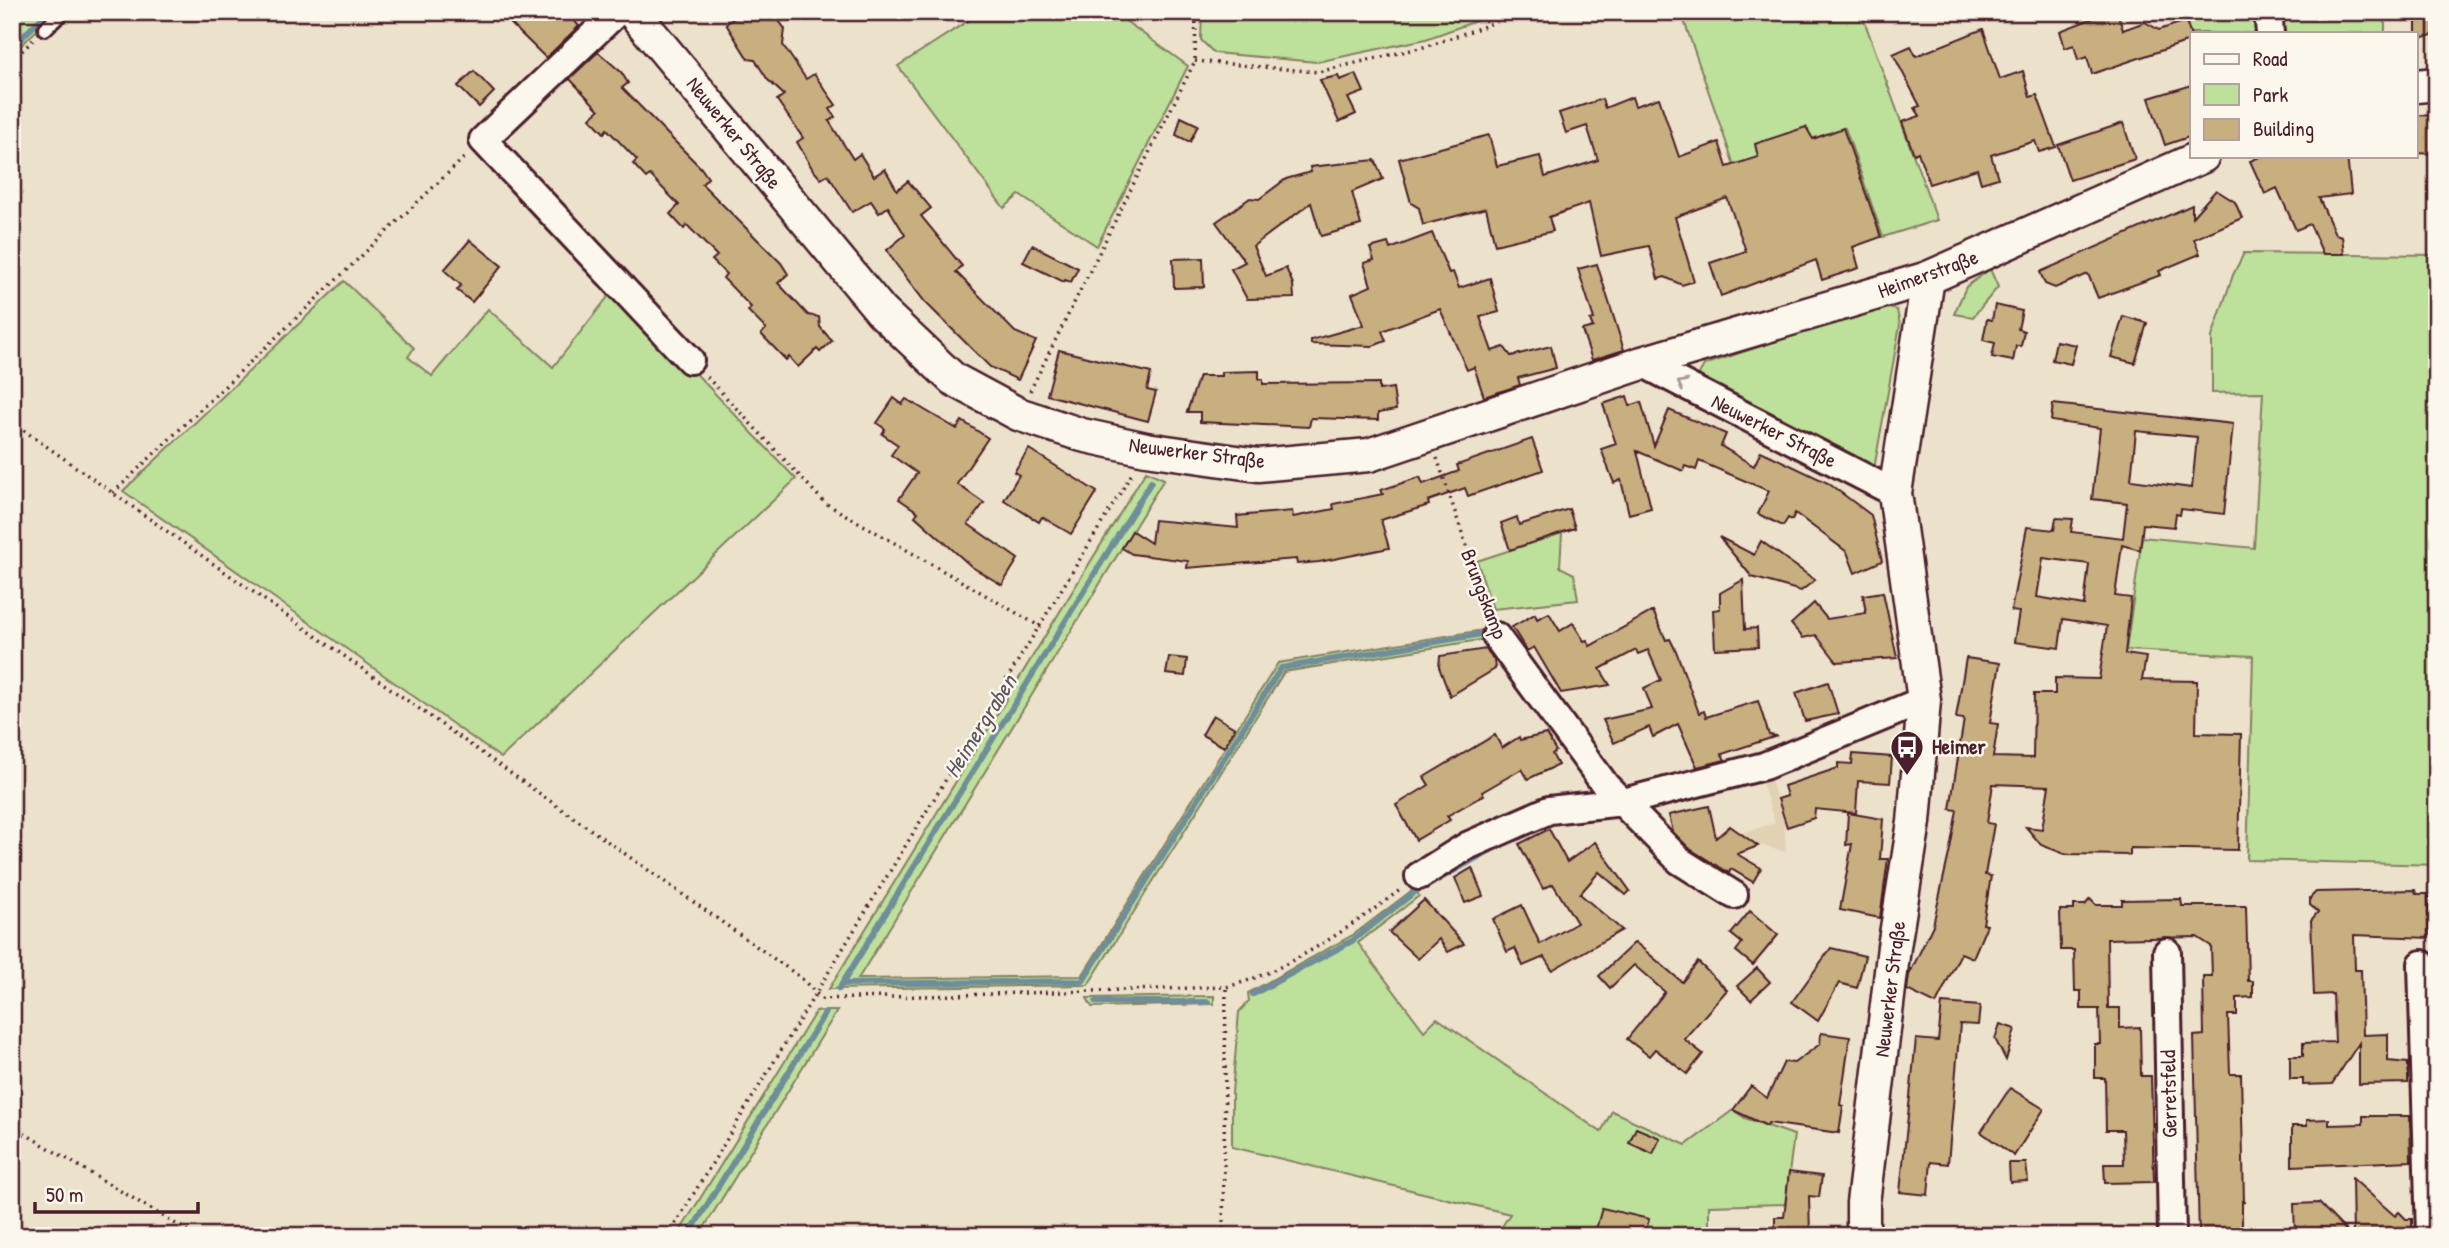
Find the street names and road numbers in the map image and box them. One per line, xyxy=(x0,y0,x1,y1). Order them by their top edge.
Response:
street label: Neuwerker Straße xyxy=(680,70,789,195)
street label: Heimerstraße xyxy=(1874,242,1982,305)
street label: Neuwerker Straße xyxy=(1707,387,1842,475)
street label: Neuwerker Straße xyxy=(1127,430,1267,475)
street label: Brungskamp xyxy=(1454,545,1515,643)
street label: Neuwerker Straße xyxy=(1867,919,1912,1059)
street label: Gerretsfeld xyxy=(2153,1050,2184,1138)

